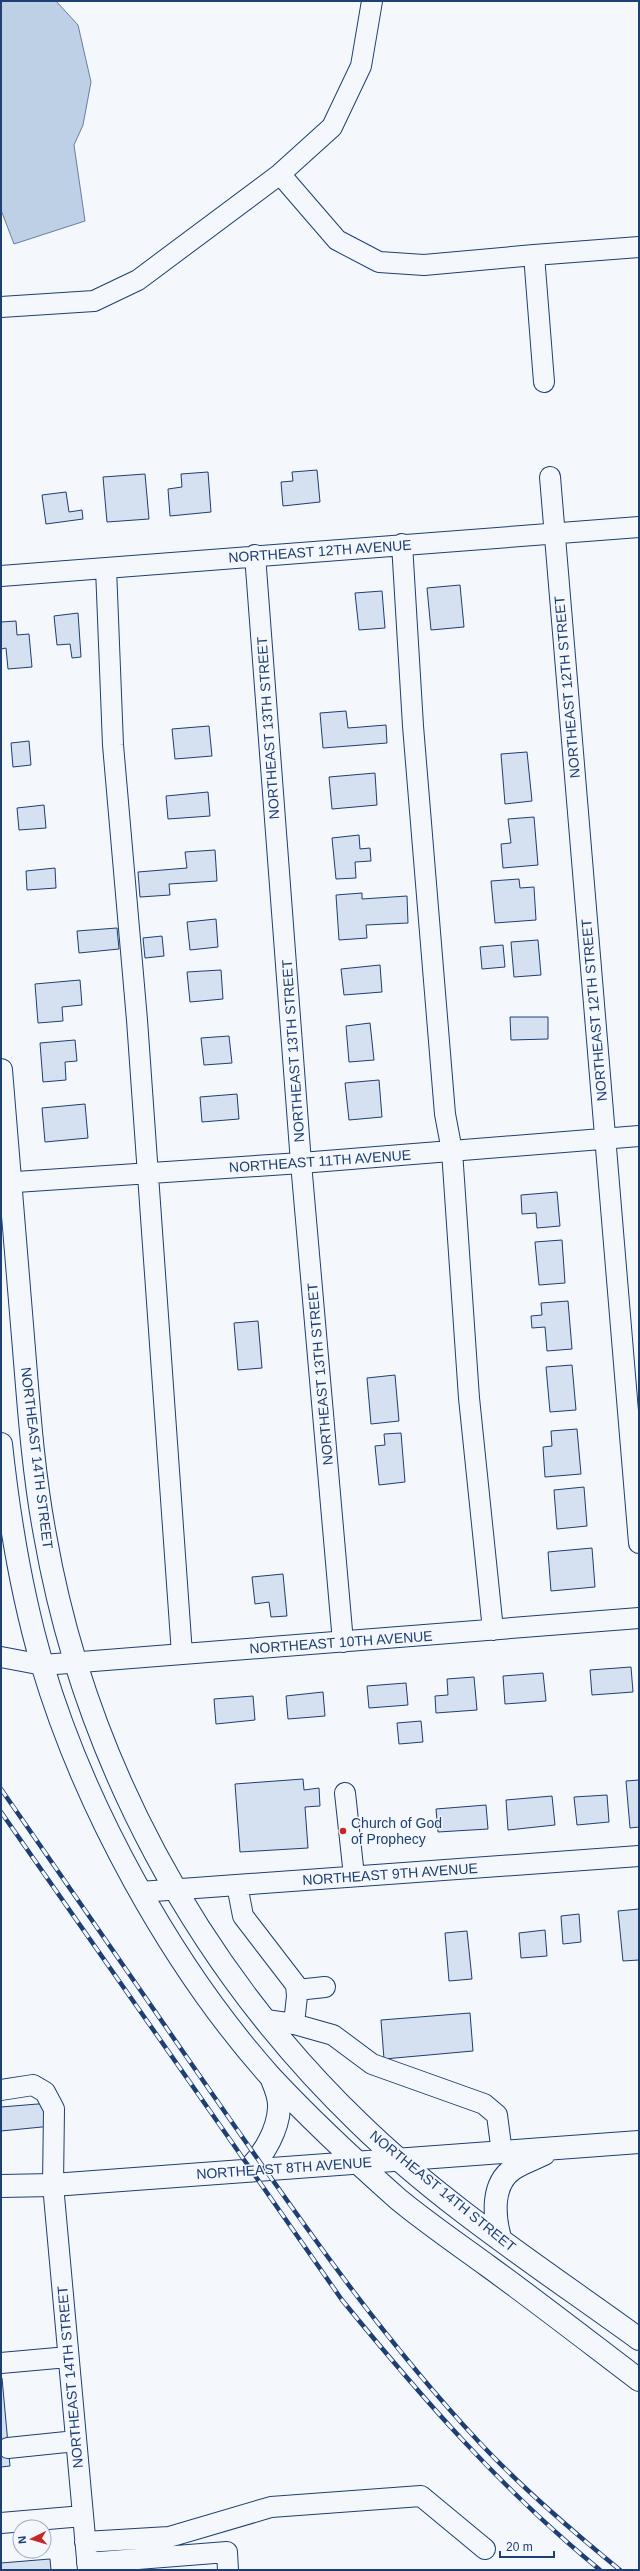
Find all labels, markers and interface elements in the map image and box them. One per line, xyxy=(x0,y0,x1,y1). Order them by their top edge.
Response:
street label: NORTHEAST 12TH AVENUE xyxy=(228,537,412,565)
street label: NORTHEAST 12TH STREET xyxy=(551,595,583,779)
street label: NORTHEAST 13TH STREET xyxy=(254,636,282,820)
street label: NORTHEAST 12TH STREET xyxy=(578,918,610,1102)
street label: NORTHEAST 13TH STREET xyxy=(279,959,307,1143)
street label: NORTHEAST 11TH AVENUE xyxy=(228,1147,412,1175)
street label: NORTHEAST 13TH STREET xyxy=(304,1282,336,1466)
street label: NORTHEAST 14TH STREET xyxy=(18,1366,56,1550)
street label: NORTHEAST 10TH AVENUE xyxy=(249,1628,433,1656)
place label: Church of God of Prophecy xyxy=(351,1815,442,1847)
marker: Church of God of Prophecy xyxy=(338,1826,348,1836)
street label: NORTHEAST 9TH AVENUE xyxy=(302,1860,478,1888)
street label: NORTHEAST 14TH STREET xyxy=(367,2127,520,2255)
street label: NORTHEAST 8TH AVENUE xyxy=(196,2154,372,2182)
street label: NORTHEAST 14TH STREET xyxy=(54,2285,86,2469)
north arrow xyxy=(12,2519,52,2559)
scale bar xyxy=(500,2533,554,2559)
text: N xyxy=(16,2535,28,2544)
text: 20 m xyxy=(506,2540,533,2554)

